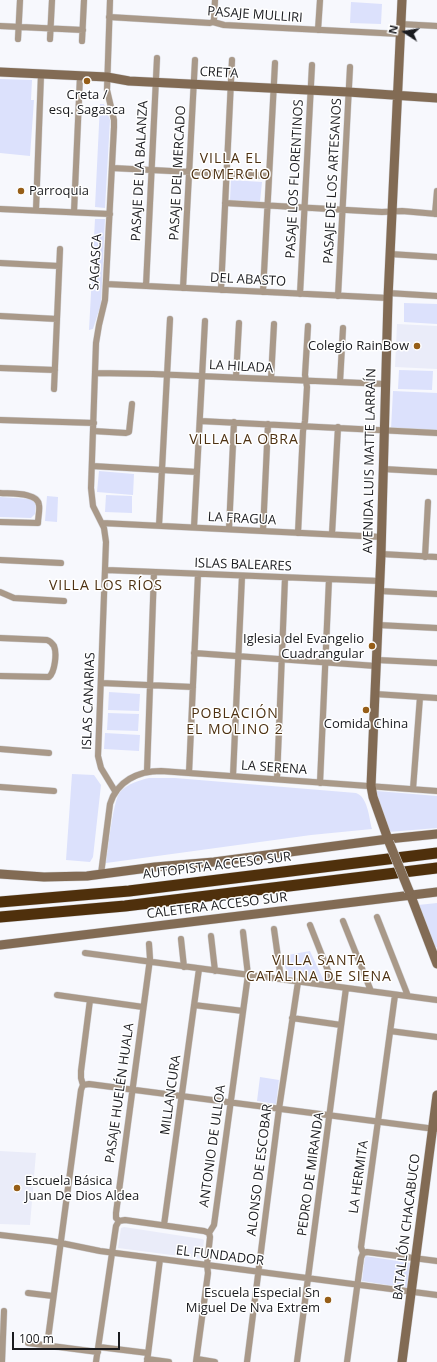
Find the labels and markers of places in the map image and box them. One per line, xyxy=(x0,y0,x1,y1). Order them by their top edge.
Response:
marker: Creta / esq. Sagasca xyxy=(82,76,92,86)
place label: Creta / esq. Sagasca xyxy=(49,87,125,118)
place label: Parroquia xyxy=(29,183,89,199)
marker: Parroquia xyxy=(16,186,26,196)
place label: Colegio RainBow xyxy=(308,338,409,354)
marker: Colegio RainBow xyxy=(412,341,422,351)
place label: Iglesia del Evangelio Cuadrangular xyxy=(243,631,364,662)
marker: Iglesia del Evangelio Cuadrangular xyxy=(367,641,377,651)
marker: Comida China xyxy=(361,705,371,715)
place label: Comida China xyxy=(324,716,408,732)
place label: Escuela Básica Juan De Dios Aldea xyxy=(25,1173,139,1204)
marker: Escuela Básica Juan De Dios Aldea xyxy=(12,1183,22,1193)
place label: Escuela Especial Sn Miguel De Nva Extrem xyxy=(186,1285,320,1316)
marker: Escuela Especial Sn Miguel De Nva Extrem xyxy=(323,1295,333,1305)

